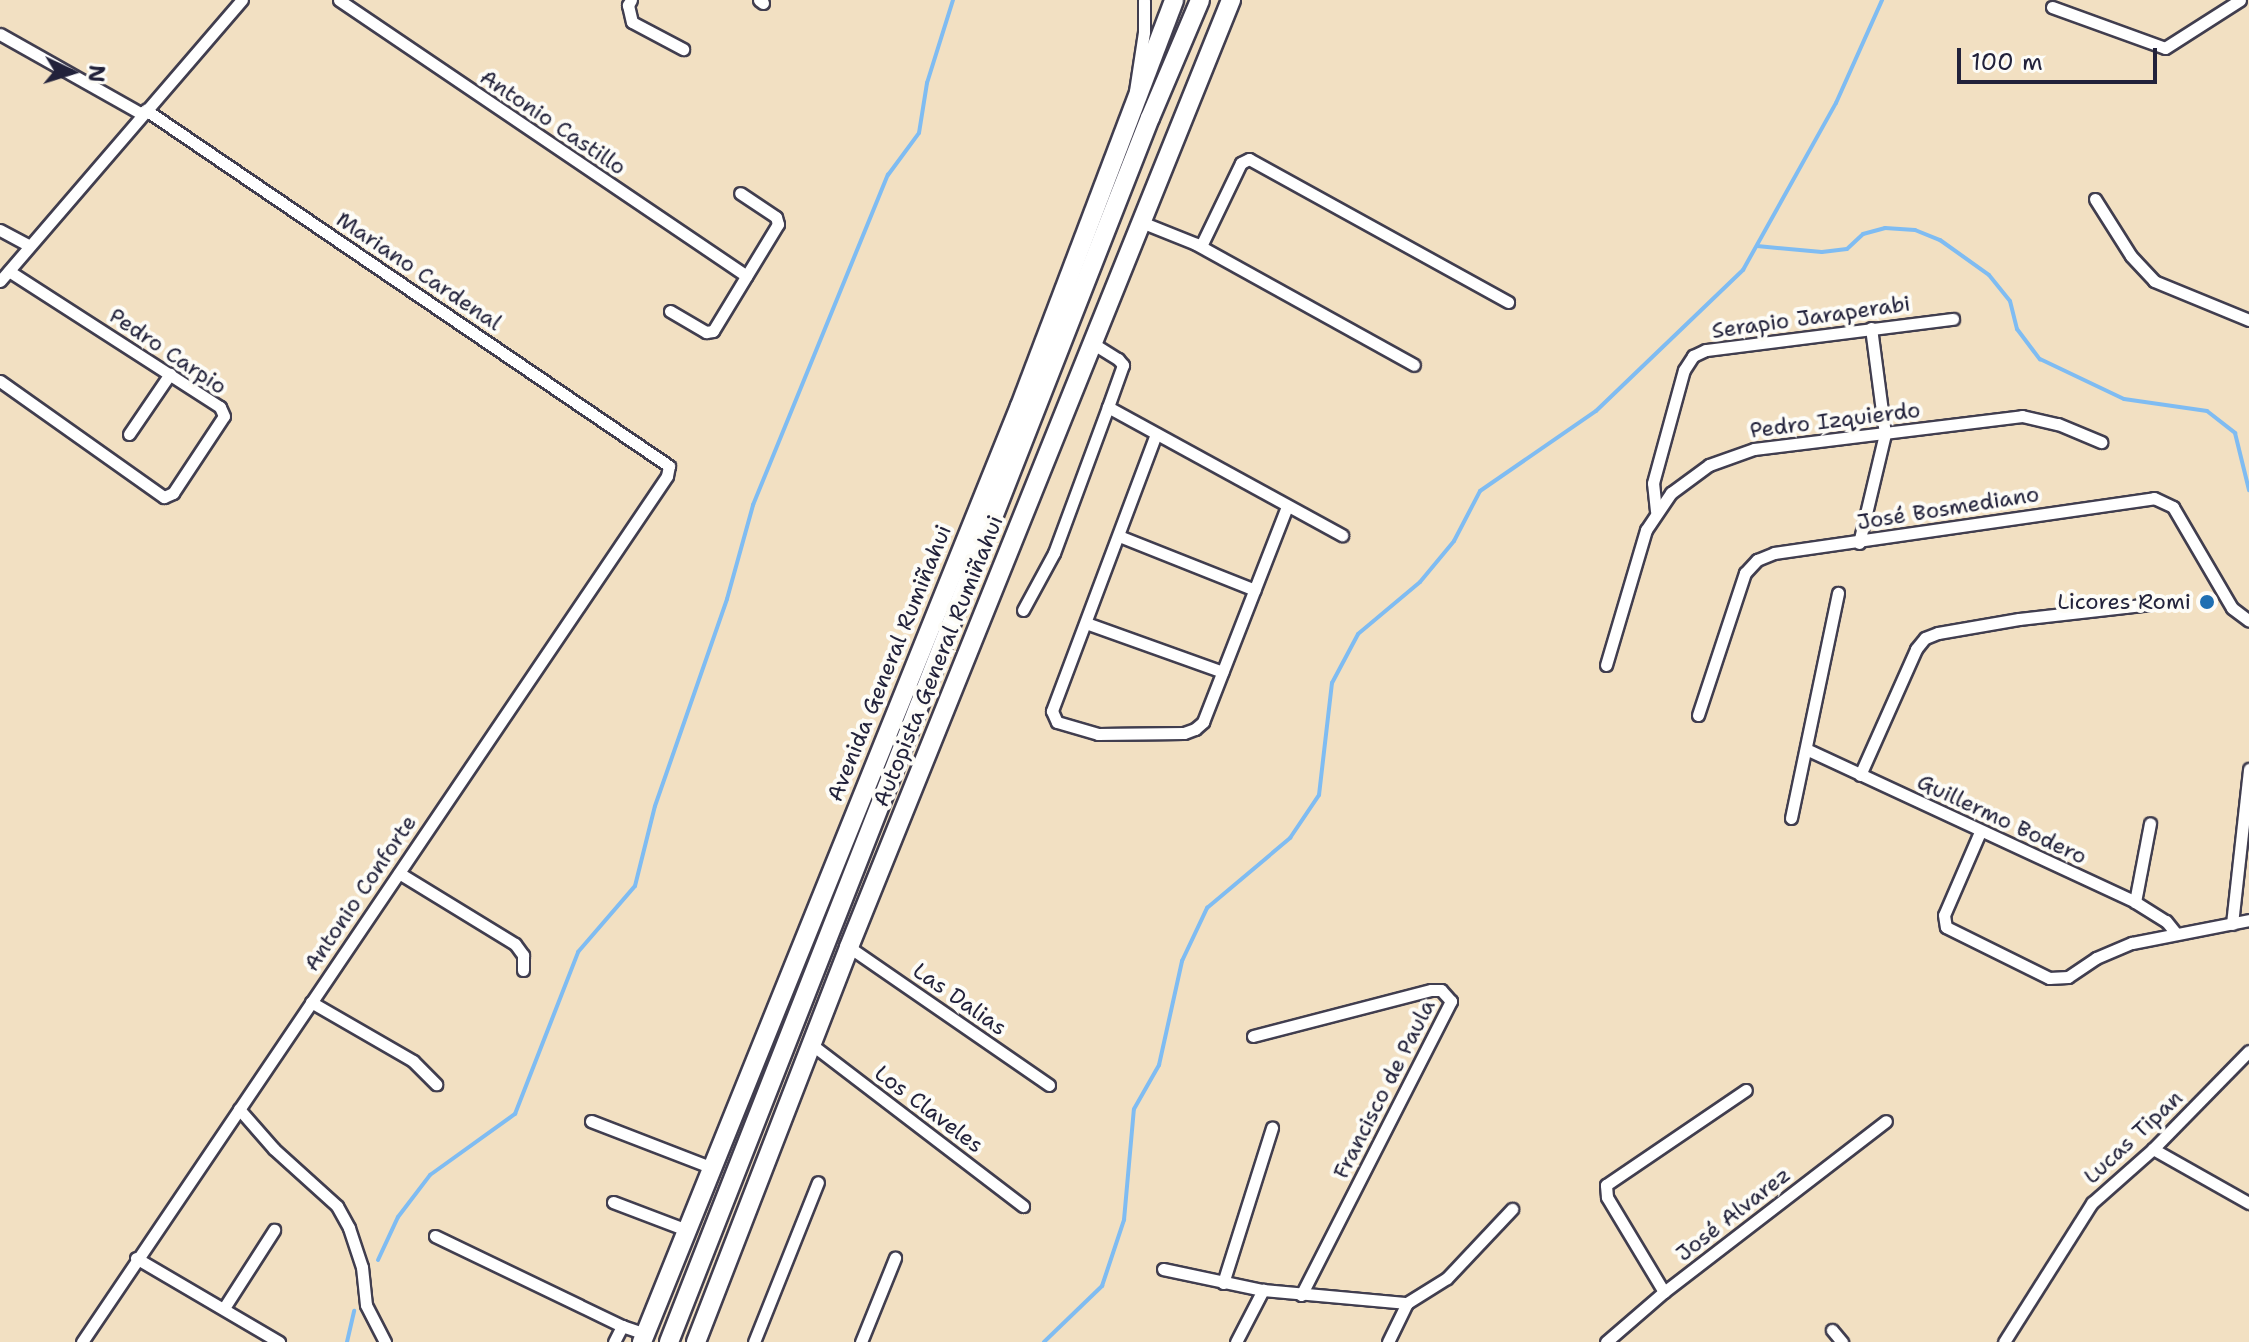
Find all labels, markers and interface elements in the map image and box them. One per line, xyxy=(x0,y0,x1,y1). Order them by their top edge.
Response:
north arrow xyxy=(32,32,112,112)
scale bar xyxy=(1961,32,2161,82)
text: 100 m xyxy=(1971,46,2043,78)
text: N xyxy=(81,64,112,83)
street label: Antonio Castillo xyxy=(475,64,631,180)
street label: Mariano Cardenal xyxy=(331,206,507,336)
street label: Serapio Jaraperabi xyxy=(1710,290,1912,344)
street label: Pedro Carpio xyxy=(104,302,232,400)
street label: Pedro Izquierdo xyxy=(1748,396,1922,444)
street label: José Bosmediano xyxy=(1855,481,2041,535)
street label: Autopista General Rumiñahui xyxy=(867,512,1009,810)
street label: Avenida General Rumiñahui xyxy=(821,521,957,805)
place label: Licores Romi xyxy=(2057,589,2191,615)
marker: Licores Romi xyxy=(2198,593,2216,611)
street label: Guillermo Bodero xyxy=(1913,768,2091,870)
street label: Antonio Conforte xyxy=(298,810,422,976)
street label: Las Dalias xyxy=(908,957,1012,1041)
street label: Francisco de Paula xyxy=(1327,995,1441,1183)
street label: Los Claveles xyxy=(870,1060,988,1158)
street label: Lucas Tipan xyxy=(2078,1085,2188,1189)
street label: José Alvarez xyxy=(1671,1161,1795,1267)

